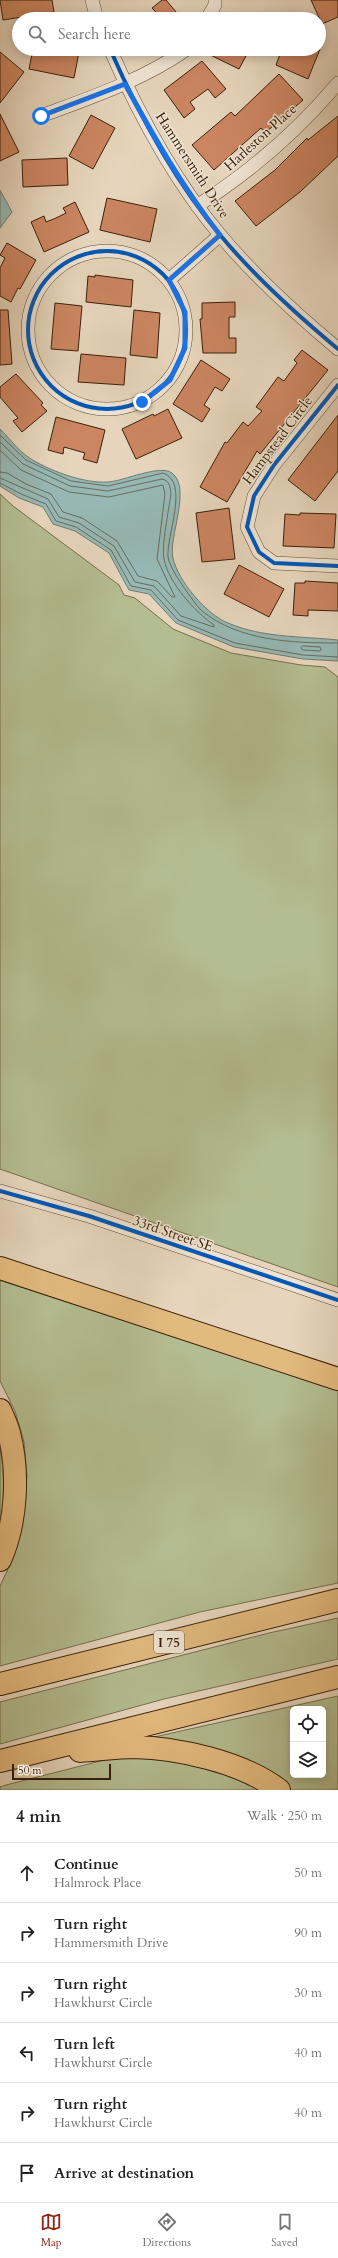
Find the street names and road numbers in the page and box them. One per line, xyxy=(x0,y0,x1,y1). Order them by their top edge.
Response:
street label: Harleston Place xyxy=(220,100,301,175)
street label: Hammersmith Drive xyxy=(151,108,234,222)
street label: Hampstead Circle xyxy=(238,392,317,488)
street label: 33rd Street SE xyxy=(130,1211,216,1256)
road number: I 75 xyxy=(154,1631,184,1653)

